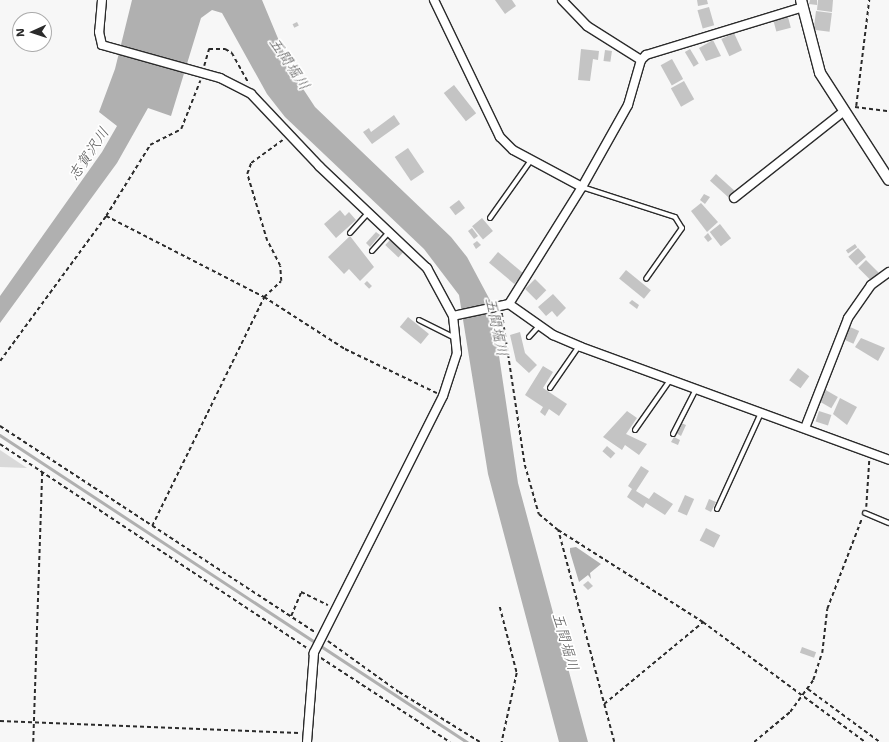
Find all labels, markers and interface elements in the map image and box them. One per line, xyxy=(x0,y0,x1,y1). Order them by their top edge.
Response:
north arrow xyxy=(12,12,52,52)
text: N xyxy=(13,28,28,37)
water label: 五間堀川 xyxy=(265,34,313,94)
water label: 志賀沢川 xyxy=(65,124,113,184)
water label: 五間堀川 xyxy=(481,296,511,358)
water label: 五間堀川 xyxy=(548,611,582,673)

